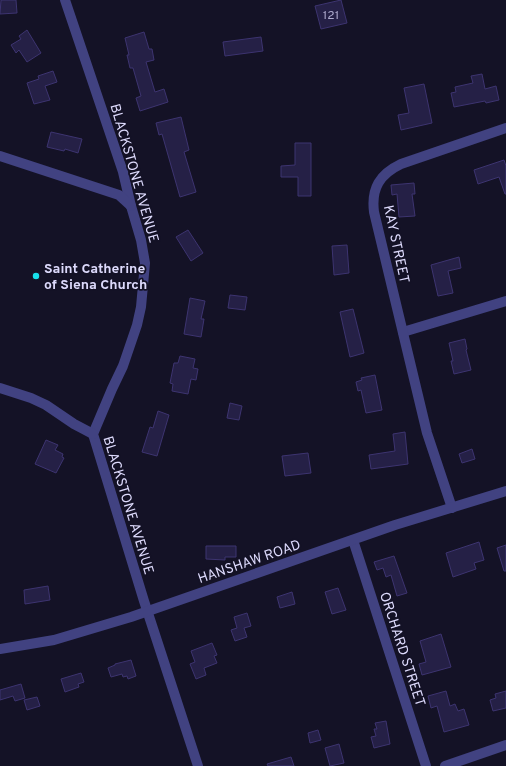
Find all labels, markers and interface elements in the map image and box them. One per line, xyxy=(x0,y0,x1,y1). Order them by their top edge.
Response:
house number: 121 xyxy=(323,8,339,24)
street label: BLACKSTONE AVENUE xyxy=(106,102,162,245)
street label: KAY STREET xyxy=(379,204,412,285)
place label: Saint Catherine of Siena Church xyxy=(44,261,147,294)
marker: Saint Catherine of Siena Church xyxy=(31,271,41,281)
street label: BLACKSTONE AVENUE xyxy=(98,434,157,577)
street label: HANSHAW ROAD xyxy=(196,537,303,588)
street label: ORCHARD STREET xyxy=(375,590,428,709)

